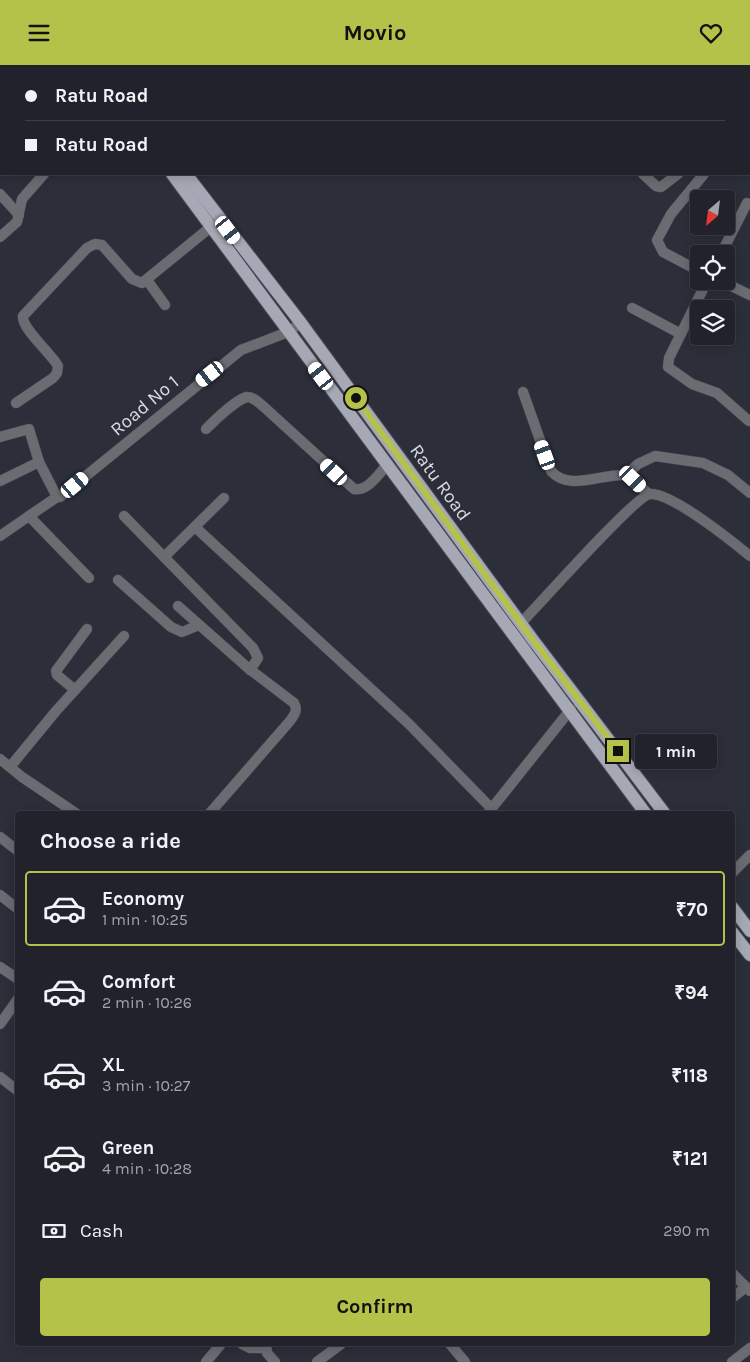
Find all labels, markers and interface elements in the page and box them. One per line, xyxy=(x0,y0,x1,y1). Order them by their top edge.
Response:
icon: menu xyxy=(25,19,53,47)
icon: heart xyxy=(697,19,725,47)
text: Movio xyxy=(344,20,406,46)
text: Ratu Road xyxy=(55,85,148,107)
text: Ratu Road xyxy=(55,134,148,156)
north arrow xyxy=(690,190,735,235)
map controls xyxy=(690,190,735,345)
car xyxy=(212,214,243,246)
button: locate xyxy=(690,245,735,290)
button: layers xyxy=(690,300,735,345)
car xyxy=(193,359,226,389)
car xyxy=(305,360,336,392)
street label: Road No 1 xyxy=(106,371,183,441)
route start xyxy=(345,387,367,409)
car xyxy=(532,438,557,472)
street label: Ratu Road xyxy=(405,440,475,525)
car xyxy=(317,456,350,488)
car xyxy=(616,463,649,495)
car xyxy=(58,470,91,500)
callout: 1 min xyxy=(636,733,718,769)
route end xyxy=(607,740,629,762)
text: 1 min xyxy=(656,742,696,761)
text: Choose a ride xyxy=(40,828,181,854)
icon: car xyxy=(42,886,87,931)
text: Economy xyxy=(102,888,184,910)
text: ₹70 xyxy=(676,899,708,921)
text: 1 min · 10:25 xyxy=(102,910,188,929)
icon: car xyxy=(42,969,87,1014)
text: Comfort xyxy=(102,971,176,993)
text: ₹94 xyxy=(674,982,708,1004)
text: 2 min · 10:26 xyxy=(102,993,192,1012)
icon: car xyxy=(42,1052,87,1097)
text: XL xyxy=(102,1054,124,1076)
text: ₹118 xyxy=(671,1065,708,1087)
text: 3 min · 10:27 xyxy=(102,1076,190,1095)
icon: car xyxy=(42,1135,87,1180)
text: Green xyxy=(102,1137,154,1159)
text: ₹121 xyxy=(672,1148,708,1170)
text: 4 min · 10:28 xyxy=(102,1159,192,1178)
icon: cash xyxy=(40,1217,68,1245)
text: Cash xyxy=(80,1220,124,1242)
text: 290 m xyxy=(663,1221,710,1240)
button: Confirm xyxy=(40,1278,710,1336)

